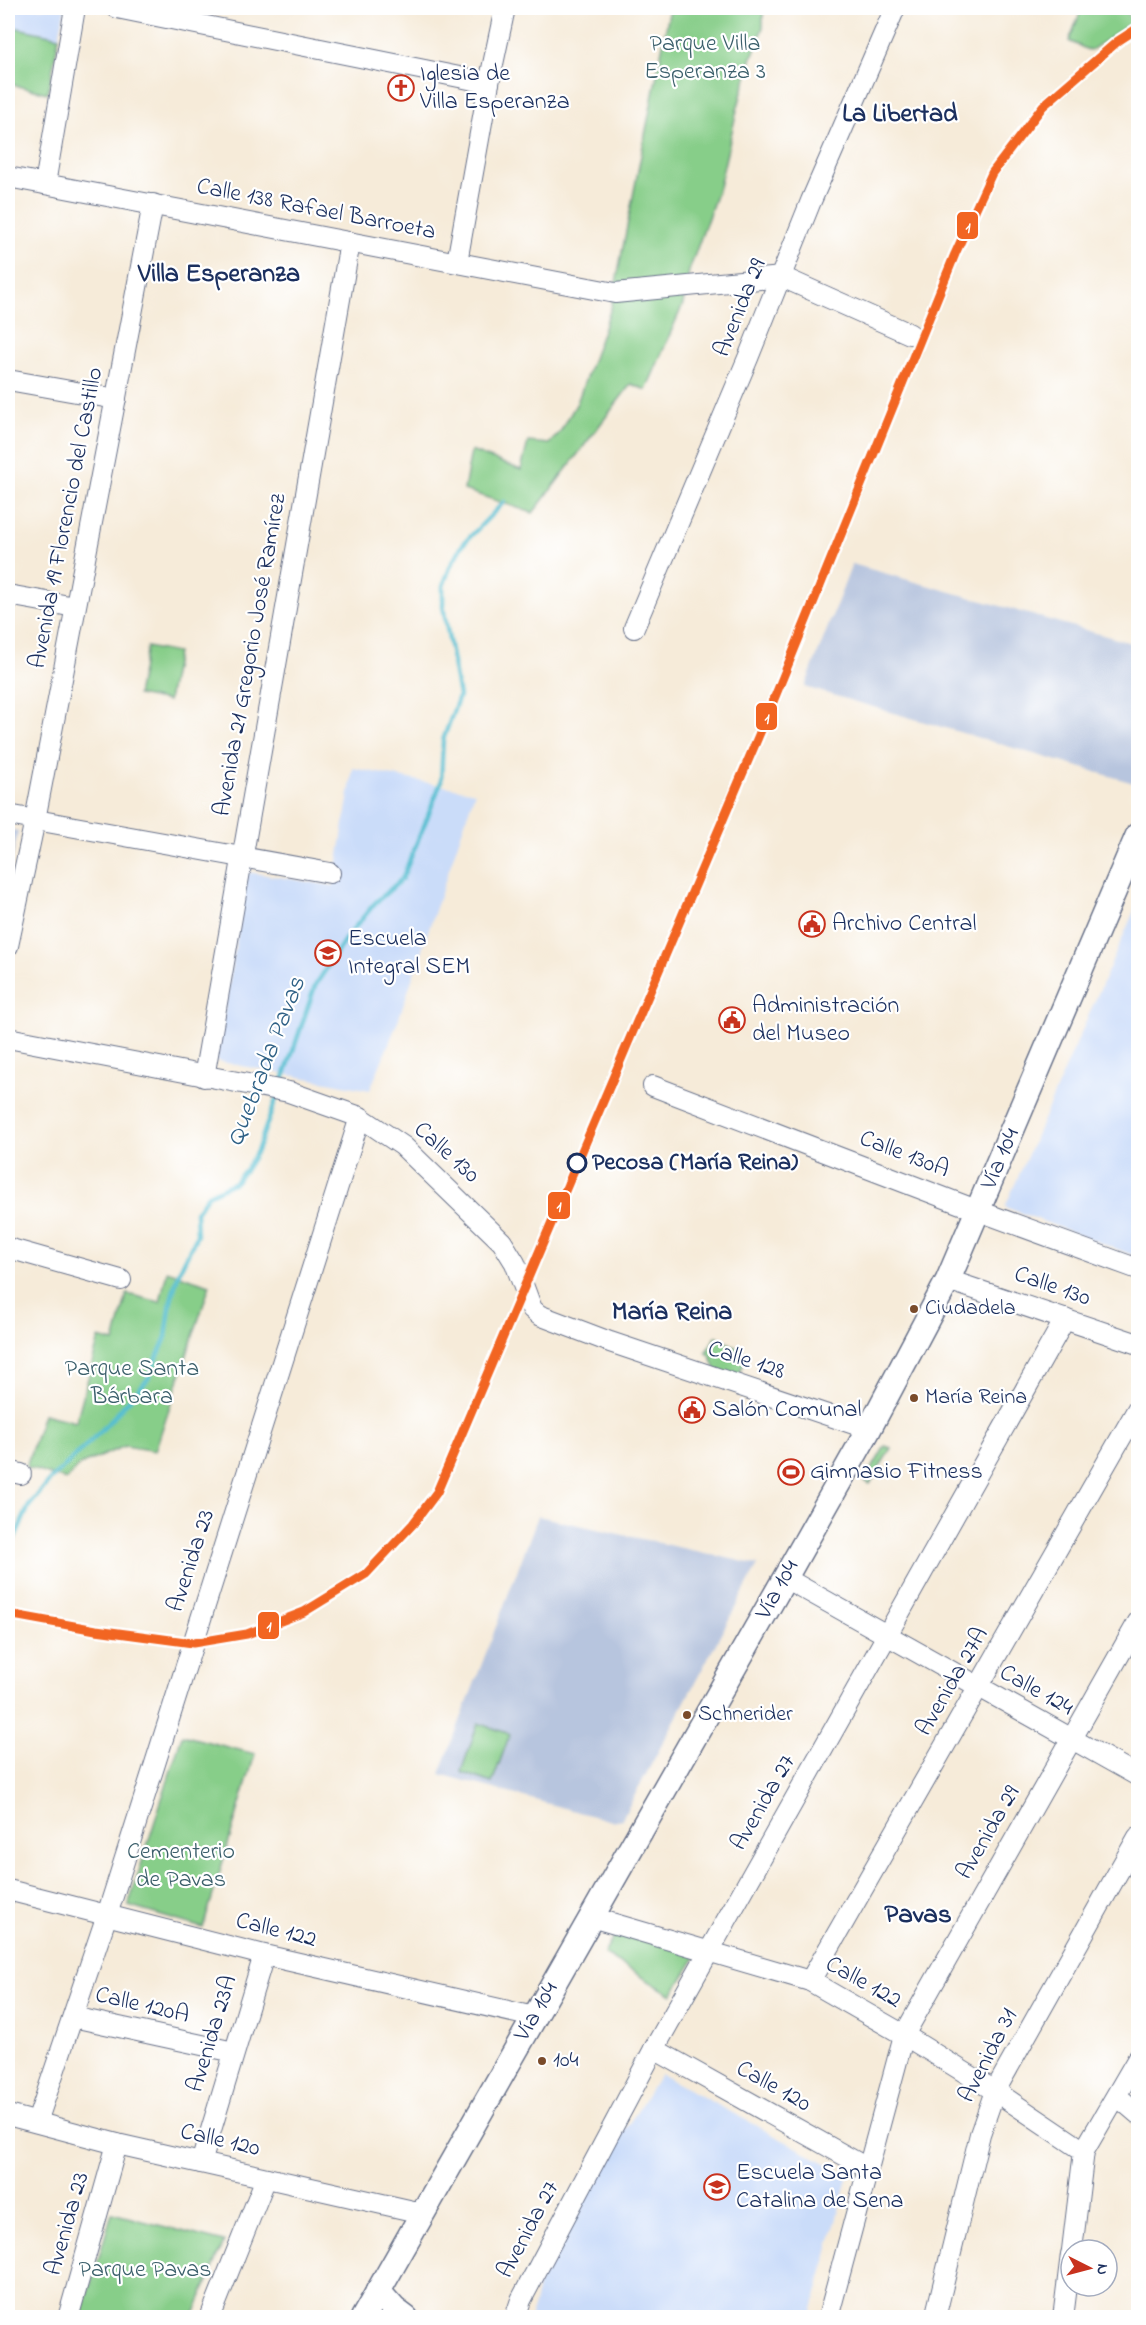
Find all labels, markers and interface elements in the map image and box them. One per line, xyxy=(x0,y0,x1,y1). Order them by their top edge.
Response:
park label: Parque Villa Esperanza 3 xyxy=(644,27,766,90)
place label: Iglesia de Villa Esperanza xyxy=(419,57,570,120)
church icon: Iglesia de Villa Esperanza xyxy=(386,73,416,103)
district label: La Libertad xyxy=(842,96,958,134)
street label: Calle 138 Rafael Barroeta xyxy=(193,170,439,250)
line badge: 1 xyxy=(956,211,979,240)
text: 1 xyxy=(965,216,971,240)
street label: Avenida 29 xyxy=(705,253,777,362)
district label: Villa Esperanza xyxy=(137,256,300,294)
street label: Avenida 19 Florencio del Castillo xyxy=(21,364,113,672)
street label: Avenida 21 Gregorio José Ramírez xyxy=(205,490,297,819)
line badge: 1 xyxy=(755,702,778,731)
text: 1 xyxy=(764,707,770,731)
place label: Archivo Central xyxy=(832,907,977,942)
public building icon: Archivo Central xyxy=(797,909,827,939)
place label: Escuela Integral SEM xyxy=(348,922,470,985)
school or university icon: Escuela Integral SEM xyxy=(313,938,343,968)
water label: Quebrada Pavas xyxy=(217,971,317,1152)
place label: Administración del Museo xyxy=(752,989,899,1052)
public building icon: Administración del Museo xyxy=(717,1005,747,1035)
street label: Calle 130 xyxy=(405,1114,487,1192)
street label: Calle 130A xyxy=(854,1122,954,1188)
street label: Vía 104 xyxy=(972,1123,1030,1196)
place label: Pecosa (María Reina) xyxy=(592,1146,798,1181)
marker: Pecosa (María Reina) xyxy=(567,1153,587,1173)
line badge: 1 xyxy=(547,1191,571,1220)
text: 1 xyxy=(556,1195,562,1219)
street label: Calle 130 xyxy=(1009,1258,1095,1316)
place label: Ciudadela xyxy=(925,1293,1016,1325)
district label: María Reina xyxy=(612,1294,732,1332)
marker: Ciudadela xyxy=(908,1303,920,1315)
street label: Calle 128 xyxy=(703,1332,789,1390)
park label: Parque Santa Bárbara xyxy=(65,1352,199,1415)
place label: María Reina xyxy=(925,1382,1027,1414)
marker: María Reina xyxy=(908,1392,920,1404)
place label: Salón Comunal xyxy=(712,1393,861,1428)
public building icon: Salón Comunal xyxy=(677,1395,707,1425)
place label: Gimnasio Fitness xyxy=(810,1455,983,1490)
sports icon: Gimnasio Fitness xyxy=(776,1457,806,1487)
street label: Avenida 23 xyxy=(159,1505,225,1617)
street label: Vía 104 xyxy=(747,1554,809,1627)
line badge: 1 xyxy=(257,1611,280,1640)
text: 1 xyxy=(266,1615,272,1639)
street label: Avenida 27A xyxy=(908,1621,998,1743)
street label: Calle 124 xyxy=(992,1656,1080,1726)
place label: Schnerider xyxy=(698,1699,793,1731)
marker: Schnerider xyxy=(681,1709,693,1721)
street label: Avenida 27 xyxy=(722,1748,806,1858)
street label: Avenida 29 xyxy=(948,1779,1030,1886)
park label: Cementerio de Pavas xyxy=(127,1835,235,1898)
district label: Pavas xyxy=(884,1896,952,1935)
street label: Calle 122 xyxy=(232,1904,320,1958)
street label: Calle 122 xyxy=(818,1948,908,2018)
street label: Avenida 23A xyxy=(179,1971,247,2097)
street label: Vía 104 xyxy=(505,1976,568,2049)
street label: Calle 120A xyxy=(91,1978,193,2034)
street label: Avenida 31 xyxy=(950,2002,1028,2109)
place label: 104 xyxy=(553,2045,579,2077)
street label: Calle 120 xyxy=(729,2052,817,2122)
marker: 104 xyxy=(536,2055,548,2067)
street label: Calle 120 xyxy=(177,2115,263,2167)
place label: Escuela Santa Catalina de Sena xyxy=(736,2156,904,2219)
street label: Avenida 23 xyxy=(37,2168,99,2280)
school or university icon: Escuela Santa Catalina de Sena xyxy=(702,2172,732,2202)
street label: Avenida 27 xyxy=(489,2175,569,2285)
north arrow xyxy=(1059,2238,1119,2298)
park label: Parque Pavas xyxy=(78,2253,212,2288)
text: N xyxy=(1089,2263,1114,2276)

